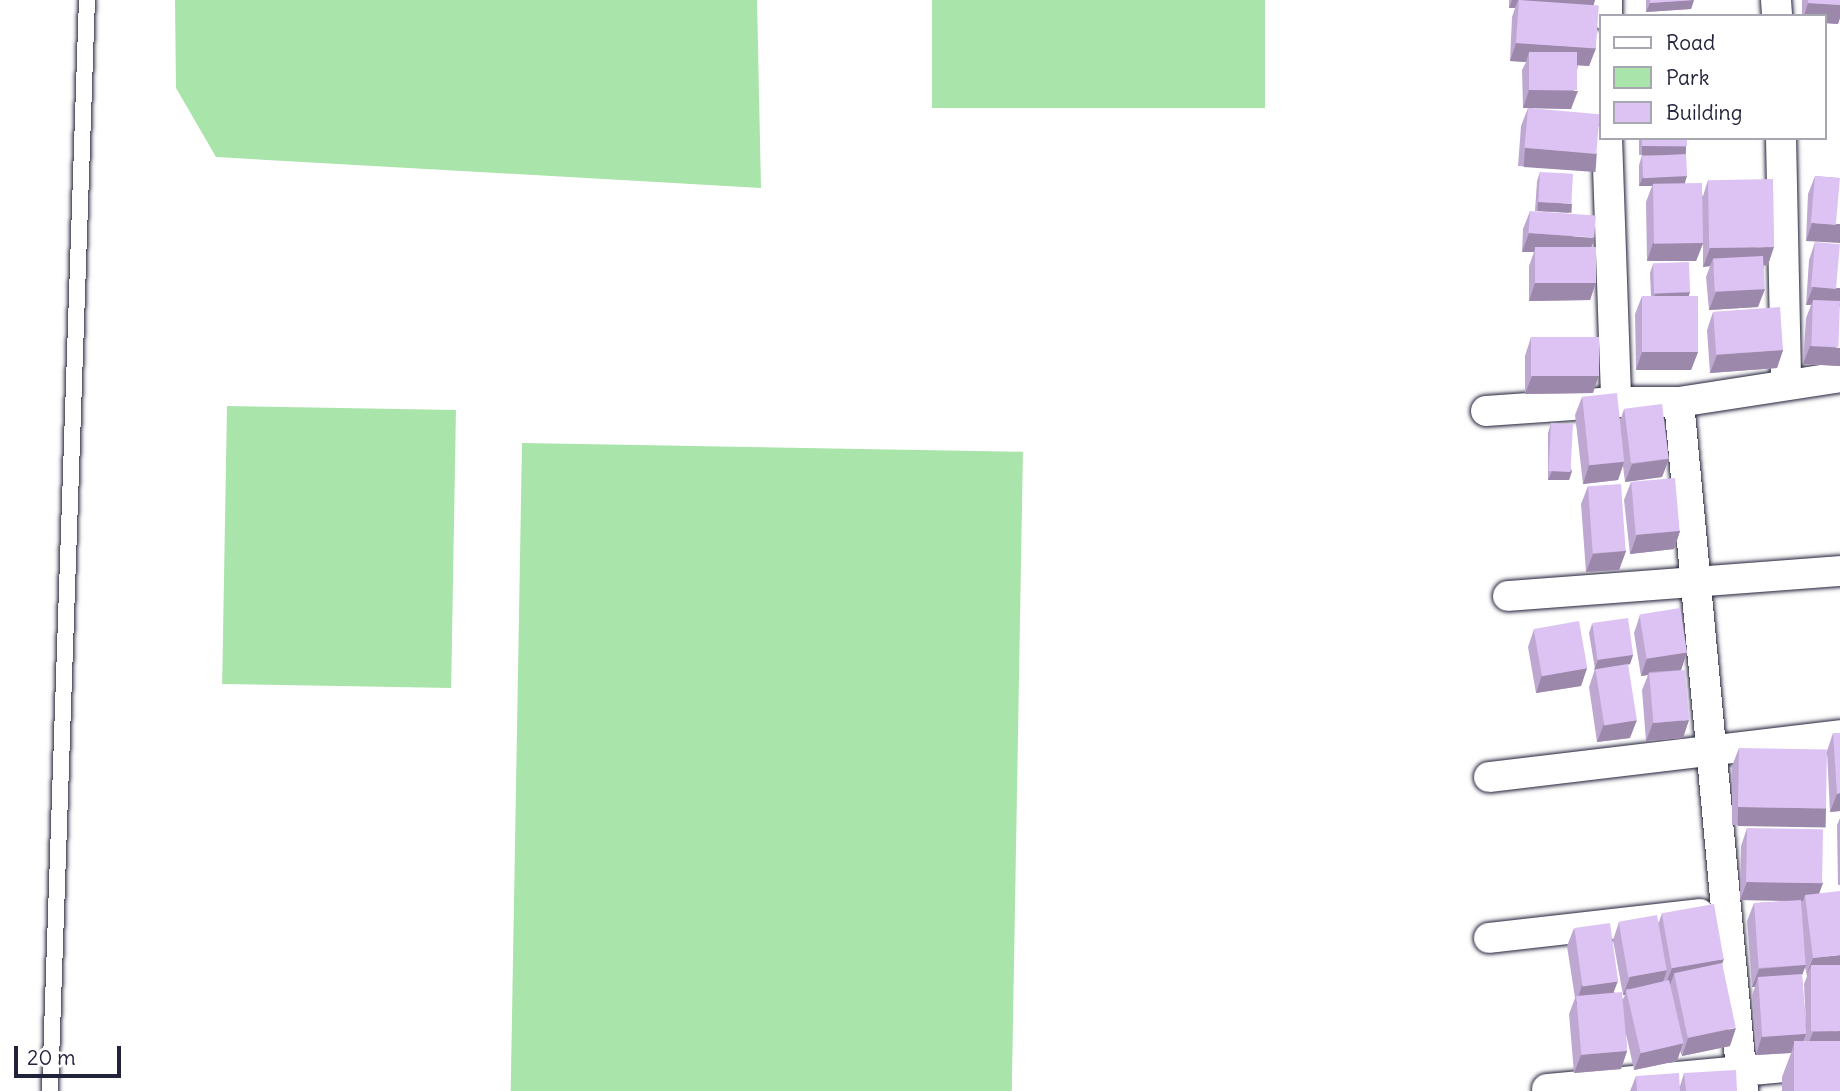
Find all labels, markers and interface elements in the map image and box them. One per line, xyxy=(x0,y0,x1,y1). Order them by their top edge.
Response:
legend xyxy=(1598,14,1826,140)
text: Road xyxy=(1666,29,1715,56)
text: Park xyxy=(1666,64,1709,91)
text: Building xyxy=(1666,99,1742,126)
scale bar xyxy=(18,1032,124,1076)
text: 20 m xyxy=(27,1044,76,1071)

